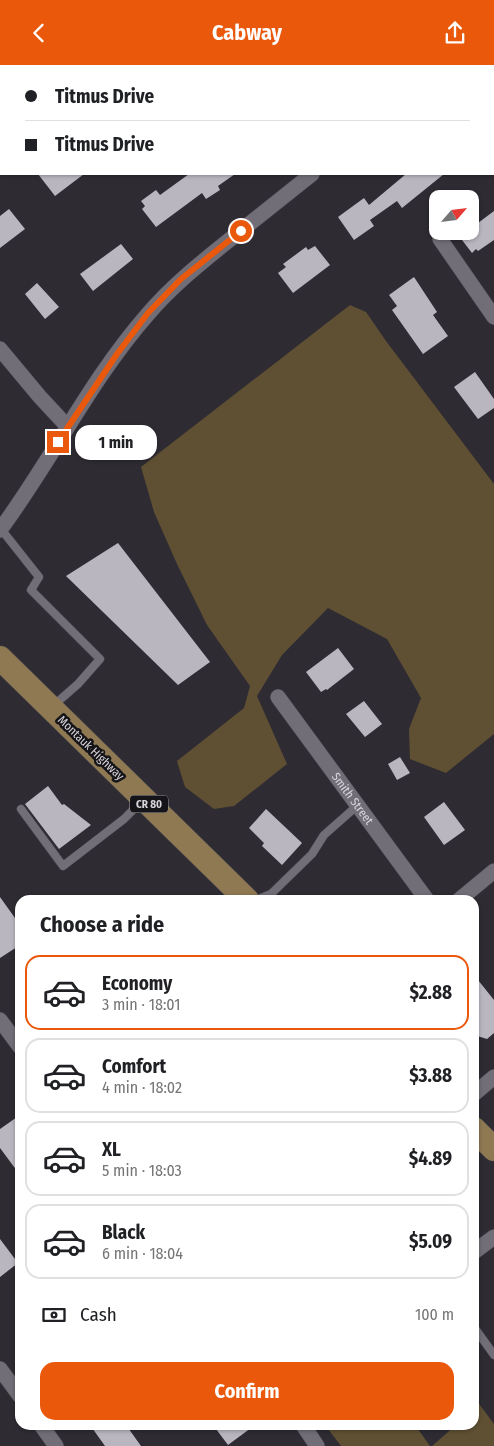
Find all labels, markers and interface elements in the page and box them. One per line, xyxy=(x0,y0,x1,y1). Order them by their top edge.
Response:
icon: back xyxy=(25,19,53,47)
text: Cabway xyxy=(212,19,282,46)
icon: share xyxy=(441,19,469,47)
text: Titmus Drive xyxy=(55,85,154,108)
text: Titmus Drive xyxy=(55,133,154,156)
north arrow xyxy=(429,190,479,240)
map controls xyxy=(429,190,479,240)
route start xyxy=(230,220,252,242)
callout: 1 min xyxy=(76,425,158,459)
route end xyxy=(47,431,69,453)
text: 1 min xyxy=(99,433,133,452)
street label: Montauk Highway xyxy=(55,713,127,784)
street label: Smith Street xyxy=(329,770,376,827)
road number: CR 80 xyxy=(130,796,168,813)
text: Choose a ride xyxy=(40,911,164,938)
icon: car xyxy=(42,970,87,1015)
text: Economy xyxy=(102,972,172,995)
text: $2.88 xyxy=(410,981,452,1004)
text: 3 min · 18:01 xyxy=(102,995,180,1014)
icon: car xyxy=(42,1053,87,1098)
text: Comfort xyxy=(102,1055,166,1078)
text: $3.88 xyxy=(409,1064,452,1087)
text: 4 min · 18:02 xyxy=(102,1078,182,1097)
icon: car xyxy=(42,1136,87,1181)
text: XL xyxy=(102,1138,121,1161)
text: $4.89 xyxy=(409,1147,452,1170)
text: 5 min · 18:03 xyxy=(102,1161,182,1180)
icon: car xyxy=(42,1219,87,1264)
text: Black xyxy=(102,1221,145,1244)
text: $5.09 xyxy=(409,1230,452,1253)
text: 6 min · 18:04 xyxy=(102,1244,183,1263)
icon: cash xyxy=(40,1301,68,1329)
text: Cash xyxy=(80,1303,117,1326)
text: 100 m xyxy=(415,1305,454,1324)
button: Confirm xyxy=(40,1362,454,1420)

